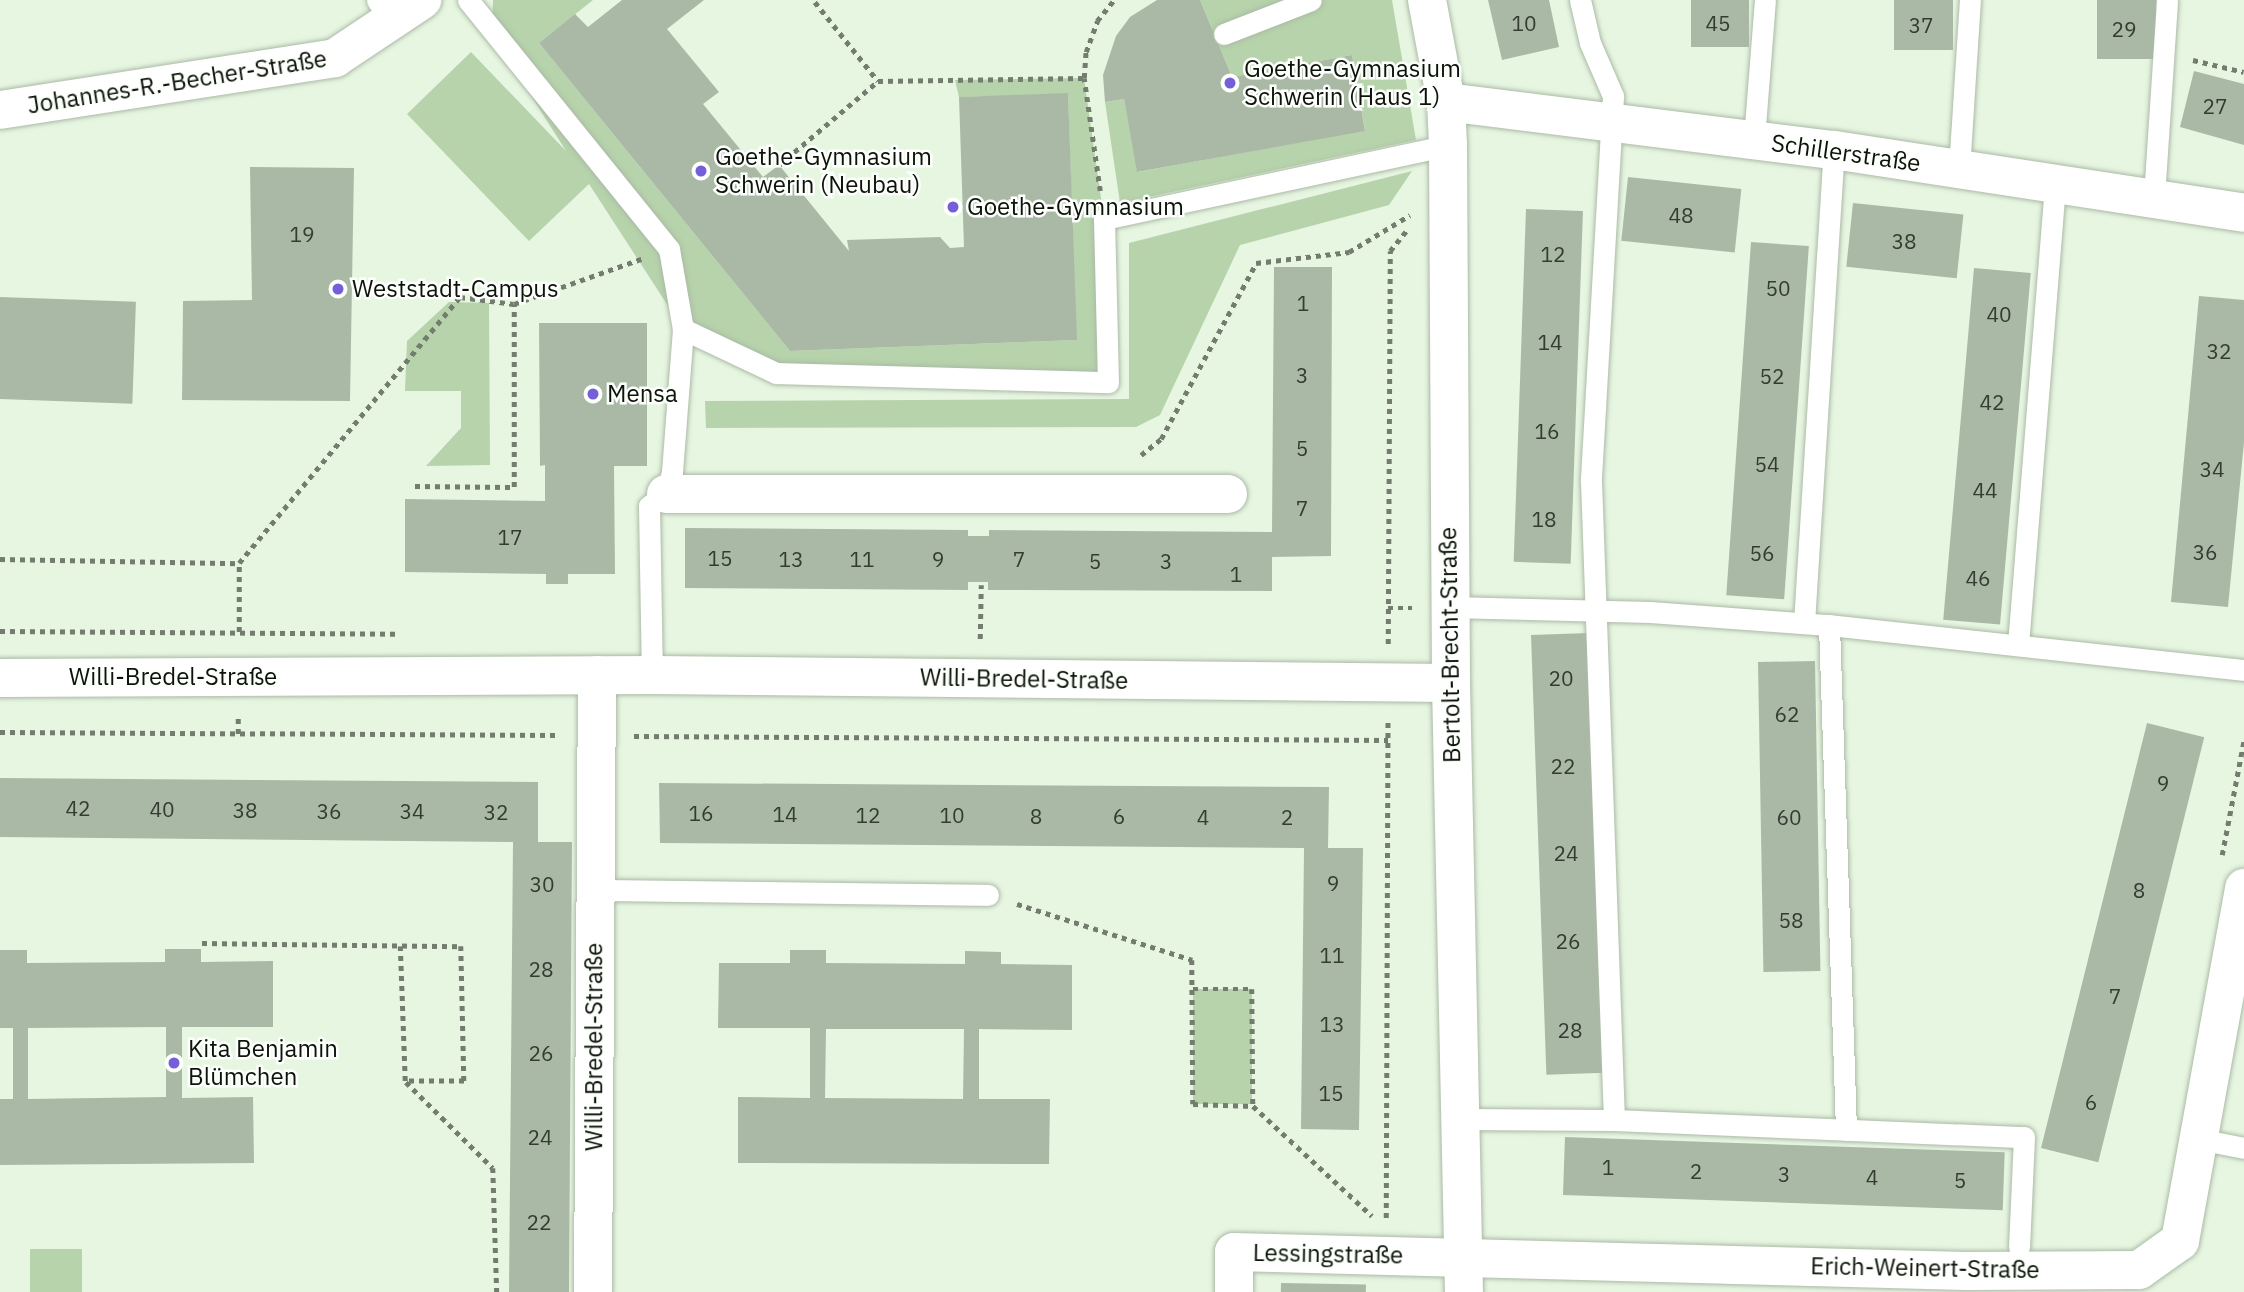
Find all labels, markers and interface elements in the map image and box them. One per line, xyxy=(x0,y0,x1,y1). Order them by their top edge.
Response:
house number: 10 xyxy=(1511,10,1537,36)
house number: 45 xyxy=(1705,10,1731,36)
house number: 37 xyxy=(1908,12,1934,38)
house number: 29 xyxy=(2111,16,2137,42)
street label: Johannes-R.-Becher-Straße xyxy=(25,44,329,120)
place label: Goethe-Gymnasium Schwerin (Haus 1) xyxy=(1244,55,1461,111)
marker: Goethe-Gymnasium Schwerin (Haus 1) xyxy=(1222,75,1238,91)
house number: 27 xyxy=(2202,93,2228,119)
street label: Schillerstraße xyxy=(1769,128,1923,178)
place label: Goethe-Gymnasium Schwerin (Neubau) xyxy=(715,143,932,199)
marker: Goethe-Gymnasium Schwerin (Neubau) xyxy=(693,163,709,179)
place label: Goethe-Gymnasium xyxy=(967,193,1184,221)
marker: Goethe-Gymnasium xyxy=(945,199,961,215)
house number: 48 xyxy=(1668,202,1694,228)
house number: 19 xyxy=(289,221,315,247)
house number: 38 xyxy=(1891,228,1917,254)
house number: 12 xyxy=(1540,241,1566,267)
place label: Weststadt-Campus xyxy=(352,275,559,303)
house number: 50 xyxy=(1765,275,1791,301)
marker: Weststadt-Campus xyxy=(330,281,346,297)
house number: 1 xyxy=(1297,290,1309,316)
house number: 40 xyxy=(1986,301,2012,327)
house number: 14 xyxy=(1537,329,1563,355)
house number: 32 xyxy=(2206,338,2232,364)
house number: 3 xyxy=(1296,362,1308,388)
house number: 52 xyxy=(1759,363,1785,389)
place label: Mensa xyxy=(607,380,678,408)
marker: Mensa xyxy=(585,386,601,402)
house number: 42 xyxy=(1979,389,2005,415)
house number: 16 xyxy=(1534,418,1560,444)
house number: 5 xyxy=(1296,435,1308,461)
house number: 54 xyxy=(1754,451,1780,477)
house number: 34 xyxy=(2199,456,2225,482)
house number: 44 xyxy=(1972,477,1998,503)
house number: 7 xyxy=(1296,495,1308,521)
house number: 18 xyxy=(1531,506,1557,532)
house number: 17 xyxy=(497,524,523,550)
street label: Bertolt-Brecht-Straße xyxy=(1434,527,1466,763)
house number: 36 xyxy=(2192,539,2218,565)
house number: 56 xyxy=(1749,540,1775,566)
house number: 15 xyxy=(707,545,733,571)
house number: 13 xyxy=(778,546,804,572)
house number: 11 xyxy=(849,546,875,572)
house number: 9 xyxy=(932,546,944,572)
house number: 7 xyxy=(1013,546,1025,572)
house number: 5 xyxy=(1089,548,1101,574)
house number: 3 xyxy=(1160,548,1172,574)
house number: 1 xyxy=(1230,561,1242,587)
house number: 46 xyxy=(1965,565,1991,591)
street label: Willi-Bredel-Straße xyxy=(69,663,277,691)
street label: Willi-Bredel-Straße xyxy=(920,663,1128,695)
house number: 20 xyxy=(1548,665,1574,691)
house number: 62 xyxy=(1774,701,1800,727)
house number: 22 xyxy=(1550,753,1576,779)
house number: 9 xyxy=(2157,770,2169,796)
house number: 42 xyxy=(65,795,91,821)
house number: 40 xyxy=(149,796,175,822)
house number: 38 xyxy=(232,797,258,823)
house number: 36 xyxy=(316,798,342,824)
house number: 34 xyxy=(399,798,425,824)
house number: 32 xyxy=(483,799,509,825)
house number: 16 xyxy=(688,800,714,826)
house number: 14 xyxy=(772,801,798,827)
house number: 12 xyxy=(855,802,881,828)
house number: 10 xyxy=(939,802,965,828)
house number: 8 xyxy=(1030,803,1042,829)
house number: 6 xyxy=(1113,803,1125,829)
house number: 4 xyxy=(1197,804,1209,830)
house number: 2 xyxy=(1281,804,1293,830)
house number: 60 xyxy=(1776,804,1802,830)
house number: 24 xyxy=(1553,840,1579,866)
house number: 9 xyxy=(1327,870,1339,896)
house number: 30 xyxy=(529,871,555,897)
house number: 8 xyxy=(2133,877,2145,903)
house number: 58 xyxy=(1778,907,1804,933)
house number: 26 xyxy=(1555,928,1581,954)
house number: 11 xyxy=(1319,942,1345,968)
street label: Willi-Bredel-Straße xyxy=(580,943,608,1151)
house number: 28 xyxy=(528,956,554,982)
house number: 7 xyxy=(2109,983,2121,1009)
house number: 13 xyxy=(1319,1011,1345,1037)
house number: 28 xyxy=(1557,1017,1583,1043)
place label: Kita Benjamin Blümchen xyxy=(188,1035,338,1091)
house number: 26 xyxy=(528,1040,554,1066)
marker: Kita Benjamin Blümchen xyxy=(166,1055,182,1071)
house number: 15 xyxy=(1318,1080,1344,1106)
house number: 6 xyxy=(2085,1089,2097,1115)
house number: 24 xyxy=(527,1124,553,1150)
house number: 1 xyxy=(1602,1154,1614,1180)
house number: 2 xyxy=(1690,1158,1702,1184)
house number: 3 xyxy=(1778,1161,1790,1187)
house number: 4 xyxy=(1866,1164,1878,1190)
house number: 5 xyxy=(1954,1167,1966,1193)
house number: 22 xyxy=(526,1209,552,1235)
street label: Lessingstraße xyxy=(1253,1238,1403,1270)
street label: Erich-Weinert-Straße xyxy=(1810,1252,2040,1284)

